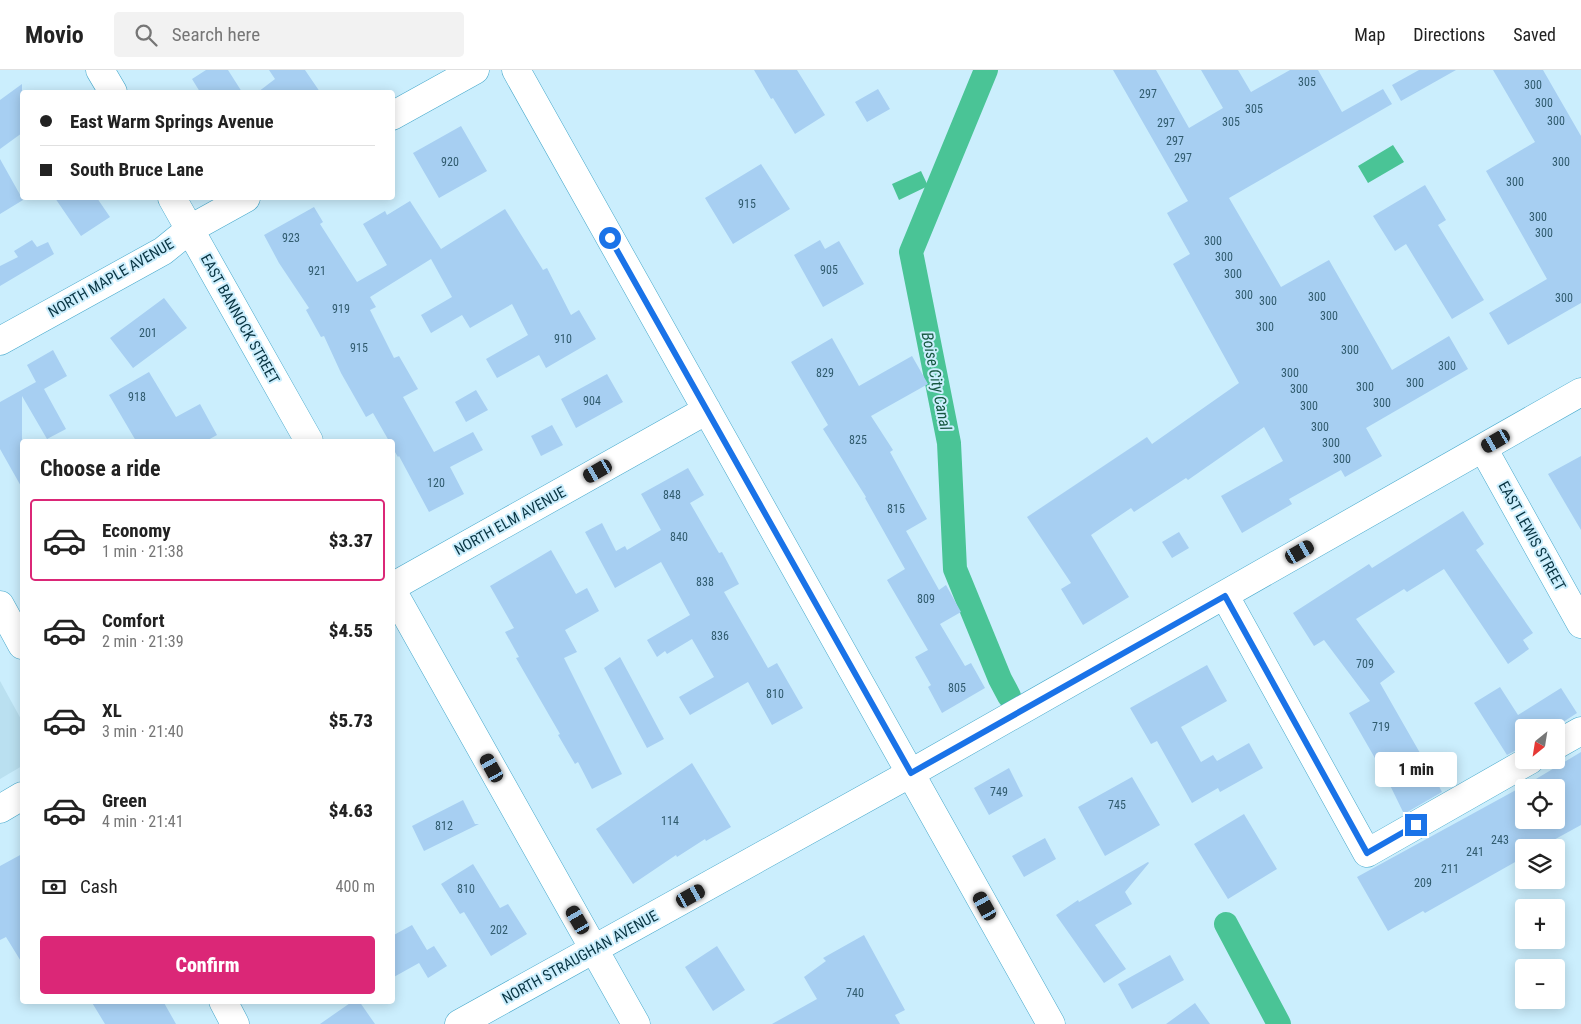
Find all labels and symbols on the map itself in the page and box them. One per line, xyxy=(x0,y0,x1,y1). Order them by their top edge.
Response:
house number: 305 xyxy=(1298,75,1316,89)
house number: 300 xyxy=(1524,78,1542,92)
house number: 297 xyxy=(1139,87,1157,101)
house number: 300 xyxy=(1535,96,1553,110)
house number: 305 xyxy=(1245,102,1263,116)
house number: 300 xyxy=(1547,114,1565,128)
house number: 305 xyxy=(1222,115,1240,129)
house number: 297 xyxy=(1157,116,1175,130)
house number: 297 xyxy=(1166,134,1184,148)
house number: 297 xyxy=(1174,151,1192,165)
house number: 920 xyxy=(441,155,459,169)
house number: 300 xyxy=(1552,155,1570,169)
house number: 300 xyxy=(1506,175,1524,189)
house number: 915 xyxy=(738,197,756,211)
house number: 300 xyxy=(1529,210,1547,224)
house number: 300 xyxy=(1535,226,1553,240)
route start xyxy=(599,227,621,249)
house number: 923 xyxy=(282,231,300,245)
house number: 300 xyxy=(1204,234,1222,248)
street label: NORTH MAPLE AVENUE xyxy=(45,235,177,321)
house number: 300 xyxy=(1215,250,1233,264)
street label: EAST BANNOCK STREET xyxy=(197,251,283,387)
house number: 905 xyxy=(820,263,838,277)
house number: 921 xyxy=(308,264,326,278)
house number: 300 xyxy=(1224,267,1242,281)
house number: 300 xyxy=(1235,288,1253,302)
house number: 300 xyxy=(1308,290,1326,304)
house number: 300 xyxy=(1555,291,1573,305)
house number: 300 xyxy=(1259,294,1277,308)
house number: 919 xyxy=(332,302,350,316)
house number: 300 xyxy=(1320,309,1338,323)
house number: 300 xyxy=(1256,320,1274,334)
house number: 201 xyxy=(139,326,157,340)
water label: Boise City Canal xyxy=(918,330,955,432)
house number: 910 xyxy=(554,332,572,346)
house number: 915 xyxy=(350,341,368,355)
house number: 300 xyxy=(1341,343,1359,357)
house number: 300 xyxy=(1438,359,1456,373)
house number: 829 xyxy=(816,366,834,380)
house number: 300 xyxy=(1281,366,1299,380)
house number: 300 xyxy=(1406,376,1424,390)
house number: 300 xyxy=(1356,380,1374,394)
house number: 300 xyxy=(1290,382,1308,396)
house number: 918 xyxy=(128,390,146,404)
house number: 904 xyxy=(583,394,601,408)
house number: 300 xyxy=(1373,396,1391,410)
house number: 300 xyxy=(1300,399,1318,413)
house number: 300 xyxy=(1311,420,1329,434)
car xyxy=(1479,427,1512,455)
house number: 825 xyxy=(849,433,867,447)
house number: 300 xyxy=(1322,436,1340,450)
house number: 300 xyxy=(1333,452,1351,466)
car xyxy=(581,457,614,485)
house number: 120 xyxy=(427,476,445,490)
street label: EAST LEWIS STREET xyxy=(1494,478,1570,594)
street label: NORTH ELM AVENUE xyxy=(451,483,569,559)
house number: 848 xyxy=(663,488,681,502)
house number: 815 xyxy=(887,502,905,516)
house number: 840 xyxy=(670,530,688,544)
car xyxy=(1283,538,1316,566)
house number: 838 xyxy=(696,575,714,589)
house number: 809 xyxy=(917,592,935,606)
house number: 836 xyxy=(711,629,729,643)
house number: 709 xyxy=(1356,657,1374,671)
house number: 805 xyxy=(948,681,966,695)
house number: 810 xyxy=(766,687,784,701)
north arrow xyxy=(1515,719,1565,769)
house number: 719 xyxy=(1372,720,1390,734)
car xyxy=(478,751,505,785)
callout: 1 min xyxy=(1375,752,1457,788)
house number: 749 xyxy=(990,785,1008,799)
house number: 745 xyxy=(1108,798,1126,812)
house number: 114 xyxy=(661,814,679,828)
route end xyxy=(1405,814,1427,836)
house number: 812 xyxy=(435,819,453,833)
house number: 243 xyxy=(1491,833,1509,847)
house number: 241 xyxy=(1466,845,1484,859)
house number: 211 xyxy=(1441,862,1459,876)
house number: 209 xyxy=(1414,876,1432,890)
house number: 810 xyxy=(457,882,475,896)
car xyxy=(674,882,707,910)
car xyxy=(971,889,998,923)
car xyxy=(564,903,591,937)
street label: NORTH STRAUGHAN AVENUE xyxy=(499,907,661,1007)
house number: 202 xyxy=(490,923,508,937)
house number: 740 xyxy=(846,986,864,1000)

